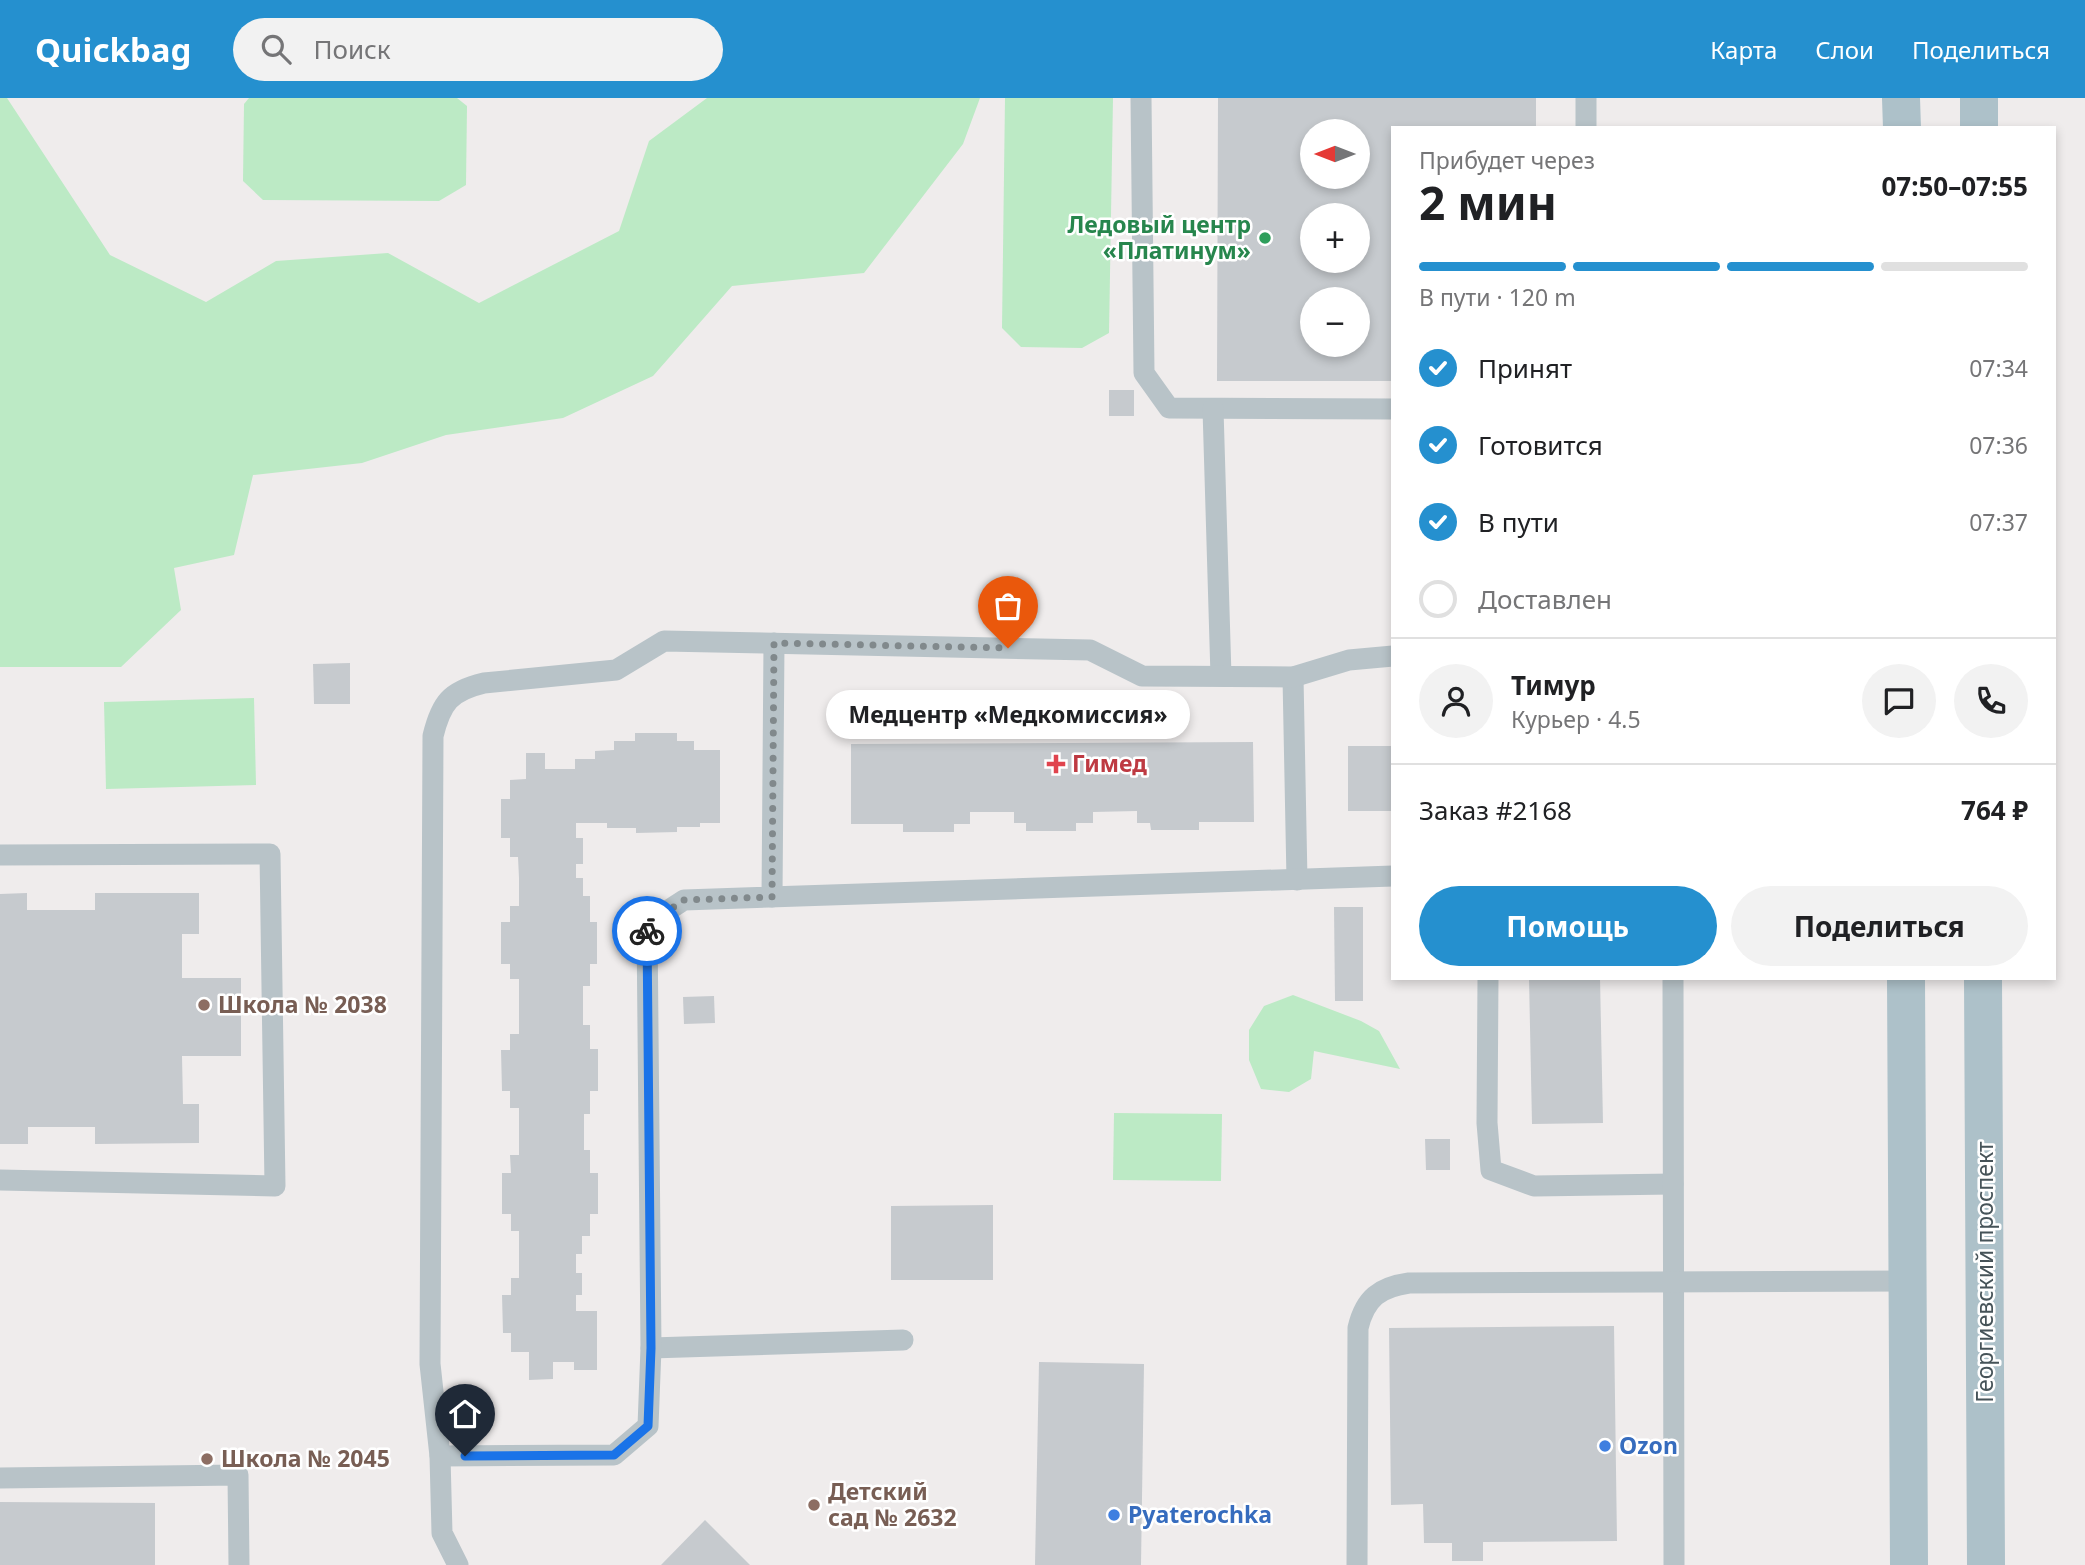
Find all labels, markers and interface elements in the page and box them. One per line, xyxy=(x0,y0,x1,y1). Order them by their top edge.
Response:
search box xyxy=(233,18,723,81)
text: Quickbag xyxy=(35,27,191,72)
icon: search xyxy=(257,30,295,68)
text: Поиск xyxy=(313,31,391,67)
text: Карта xyxy=(1710,33,1777,66)
text: Слои xyxy=(1815,33,1874,66)
text: Поделиться xyxy=(1912,33,2050,66)
north arrow xyxy=(1300,119,1370,189)
map controls xyxy=(1300,119,1370,357)
text: Прибудет через xyxy=(1419,144,1595,176)
text: 07:50–07:55 xyxy=(1881,168,2028,204)
text: 2 мин xyxy=(1419,171,1557,233)
button: + xyxy=(1300,203,1370,273)
place label: Ледовый центр «Платинум» xyxy=(1067,208,1251,266)
marker: Ледовый центр «Платинум» xyxy=(1257,230,1273,246)
text: В пути · 120 m xyxy=(1419,281,1576,313)
button: − xyxy=(1300,287,1370,357)
icon: check xyxy=(1419,349,1457,387)
text: Принят xyxy=(1478,350,1572,386)
text: 07:34 xyxy=(1969,352,2028,384)
icon: check xyxy=(1419,426,1457,464)
text: Готовится xyxy=(1478,427,1603,463)
text: 07:36 xyxy=(1969,429,2028,461)
icon: check xyxy=(1419,503,1457,541)
text: В пути xyxy=(1478,504,1559,540)
text: 07:37 xyxy=(1969,506,2028,538)
pin xyxy=(978,576,1038,648)
text: Доставлен xyxy=(1478,581,1612,617)
icon: bag xyxy=(989,587,1027,625)
button: person xyxy=(1419,664,1493,738)
button: chat xyxy=(1862,664,1936,738)
button: phone xyxy=(1954,664,2028,738)
text: Тимур xyxy=(1511,667,1596,703)
callout: Медцентр «Медкомиссия» xyxy=(826,690,1190,739)
text: Медцентр «Медкомиссия» xyxy=(848,698,1168,730)
text: Курьер · 4.5 xyxy=(1511,703,1641,735)
place label: Гимед xyxy=(1072,747,1147,779)
marker: Гимед xyxy=(1046,754,1066,774)
text: Заказ #2168 xyxy=(1419,792,1572,828)
text: 764 ₽ xyxy=(1961,792,2028,828)
button: Помощь xyxy=(1419,886,1717,966)
button: Поделиться xyxy=(1731,886,2028,966)
courier xyxy=(612,896,682,966)
icon: bike xyxy=(628,912,666,950)
place label: Школа № 2038 xyxy=(218,988,387,1020)
marker: Школа № 2038 xyxy=(196,997,212,1013)
street label: Георгиевский проспект xyxy=(1968,1141,2000,1403)
pin xyxy=(435,1384,495,1456)
icon: home xyxy=(446,1395,484,1433)
place label: Ozon xyxy=(1619,1429,1678,1461)
marker: Ozon xyxy=(1597,1438,1613,1454)
place label: Школа № 2045 xyxy=(221,1442,390,1474)
marker: Школа № 2045 xyxy=(199,1451,215,1467)
place label: Детский сад № 2632 xyxy=(828,1475,957,1533)
marker: Детский сад № 2632 xyxy=(806,1497,822,1513)
place label: Pyaterochka xyxy=(1128,1498,1272,1530)
marker: Pyaterochka xyxy=(1106,1507,1122,1523)

